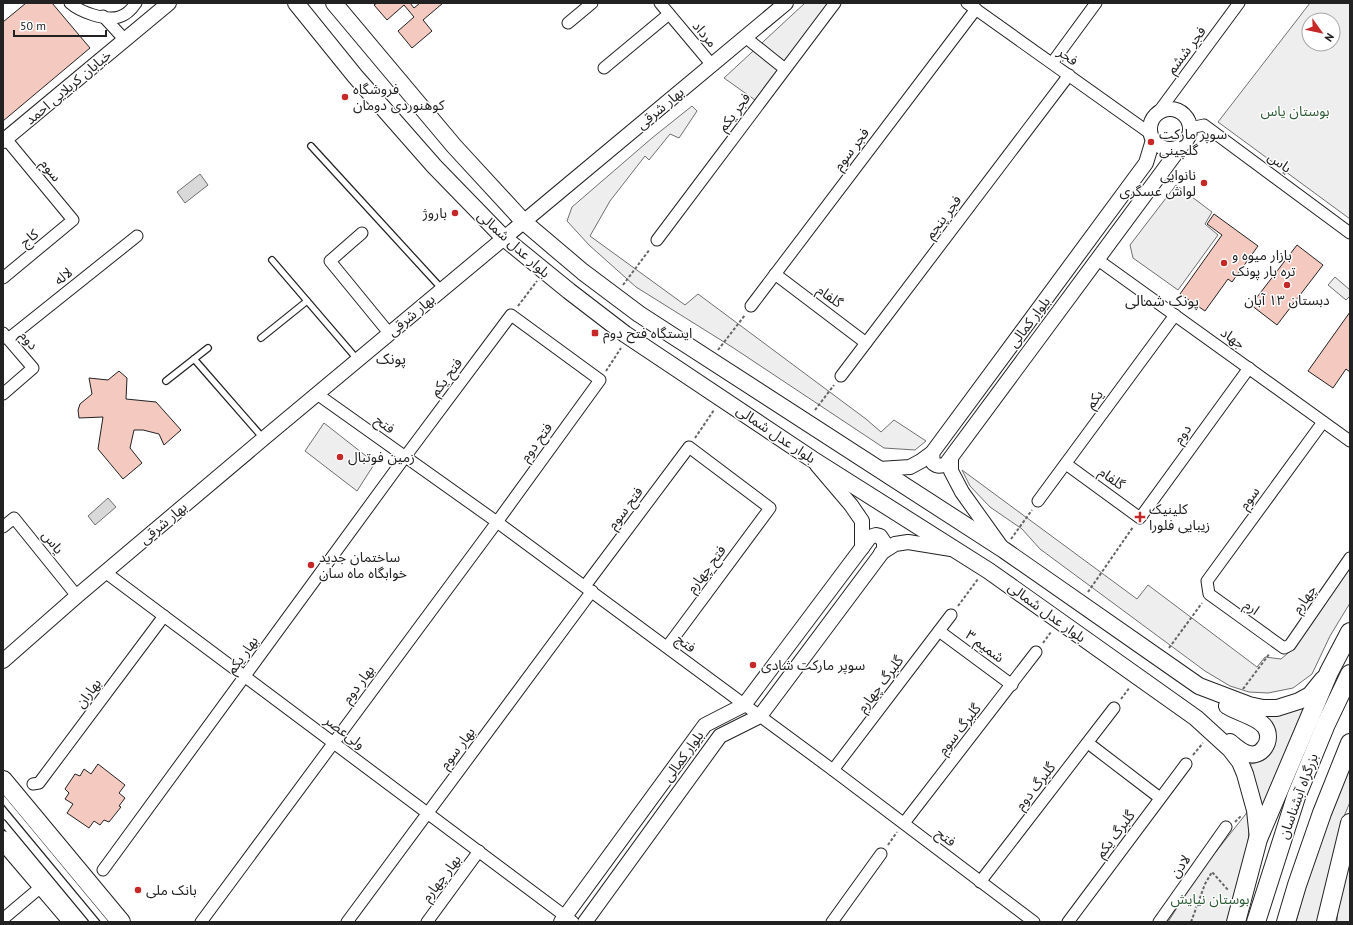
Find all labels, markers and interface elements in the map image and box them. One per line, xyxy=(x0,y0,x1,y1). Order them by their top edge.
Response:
scale bar xyxy=(14,12,106,38)
north arrow xyxy=(1301,12,1341,52)
street label: مرداد xyxy=(689,17,721,51)
text: 50 m xyxy=(20,18,46,33)
street label: فجر ششم xyxy=(1162,23,1211,79)
text: N xyxy=(1322,31,1337,44)
street label: فجر xyxy=(1054,42,1082,69)
street label: خیابان کربلایی احمد xyxy=(21,46,115,128)
place label: فروشگاه کوهنوردی دومان xyxy=(353,80,445,114)
street label: بهار شرقی xyxy=(633,83,688,133)
street label: فجر یکم xyxy=(714,89,756,136)
marker: فروشگاه کوهنوردی دومان xyxy=(340,92,350,102)
park label: بوستان یاس xyxy=(1260,102,1330,120)
street label: فجر سوم xyxy=(829,124,874,175)
place label: سوپر مارکت گلچینی xyxy=(1159,125,1227,160)
marker: سوپر مارکت گلچینی xyxy=(1146,137,1156,147)
street label: یاس xyxy=(1265,147,1295,177)
street label: سوم xyxy=(35,155,66,186)
place label: نانوایی لواش عسگری xyxy=(1120,166,1196,200)
marker: نانوایی لواش عسگری xyxy=(1199,178,1209,188)
street label: فجر پنجم xyxy=(921,192,967,244)
place label: باروژ xyxy=(422,204,447,222)
street label: بلوار عدل شمالی xyxy=(474,207,554,282)
marker: باروژ xyxy=(450,208,460,218)
street label: کاج xyxy=(16,225,43,252)
place label: بازار ميوه و تره بار پونک xyxy=(1232,246,1296,281)
marker: بازار ميوه و تره بار پونک xyxy=(1219,258,1229,268)
street label: لاله xyxy=(50,263,76,289)
street label: گلفام xyxy=(812,280,847,313)
marker: دبستان ۱۳ آبان xyxy=(1282,280,1292,290)
street label: بهار شرقی xyxy=(384,290,439,340)
district label: پونک شمالی xyxy=(1125,291,1199,311)
place label: دبستان ۱۳ آبان xyxy=(1244,291,1330,309)
street label: بلوار کمالی xyxy=(1004,293,1054,351)
street label: جهاد xyxy=(1217,323,1249,353)
place label: ایستگاه فتح دوم xyxy=(603,324,692,344)
street label: دوم xyxy=(14,327,42,355)
marker: ایستگاه فتح دوم xyxy=(590,328,600,338)
district label: پونک xyxy=(376,349,406,369)
street label: فتح یکم xyxy=(426,354,468,401)
street label: یکم xyxy=(1081,386,1109,413)
street label: بلوار عدل شمالی xyxy=(733,401,819,467)
street label: فتح xyxy=(370,411,399,439)
street label: فتح دوم xyxy=(516,419,558,466)
street label: دوم xyxy=(1169,420,1197,448)
place label: زمین فوتبال xyxy=(348,448,415,466)
marker: زمین فوتبال xyxy=(335,452,345,462)
street label: گلفام xyxy=(1094,463,1129,495)
street label: فتح سوم xyxy=(603,483,648,534)
street label: سوم xyxy=(1235,483,1265,514)
street label: بهار شرقی xyxy=(136,498,191,548)
place label: کلینیک زیبایی فلورا xyxy=(1149,500,1210,534)
marker: کلینیک زیبایی فلورا xyxy=(1134,511,1146,523)
street label: یاس xyxy=(38,527,68,557)
street label: فتح چهارم xyxy=(682,542,731,598)
place label: ساختمان جدید خوابگاه ماه سان xyxy=(319,548,407,582)
marker: ساختمان جدید خوابگاه ماه سان xyxy=(306,560,316,570)
street label: بلوار عدل شمالی xyxy=(1005,578,1090,646)
street label: چهارم xyxy=(1288,581,1322,618)
street label: ارم xyxy=(1240,595,1263,620)
street label: شمیم ۳ xyxy=(961,626,1008,668)
street label: فتح xyxy=(671,630,700,658)
street label: بهار یکم xyxy=(222,632,264,679)
street label: گلبرگ چهارم xyxy=(853,652,909,717)
place label: سوپر مارکت شادی xyxy=(761,656,865,675)
marker: سوپر مارکت شادی xyxy=(748,660,758,670)
street label: بهار دوم xyxy=(338,661,380,708)
street label: بهاران xyxy=(71,674,105,711)
street label: گلبرگ سوم xyxy=(933,700,986,759)
street label: ولی‌عصر xyxy=(320,710,369,753)
street label: بهار سوم xyxy=(435,723,480,774)
street label: بلوار کمالی xyxy=(658,727,708,785)
street label: بزرگراه آبشناسان xyxy=(1274,750,1322,841)
street label: گلبرگ دوم xyxy=(1011,758,1061,815)
street label: گلبرگ یکم xyxy=(1091,806,1140,863)
street label: فتح xyxy=(931,824,960,852)
street label: بهار چهارم xyxy=(417,851,466,906)
street label: لادن xyxy=(1166,851,1194,881)
place label: بانک ملی xyxy=(146,881,197,899)
marker: بانک ملی xyxy=(133,885,143,895)
park label: بوستان نیایش xyxy=(1171,890,1250,908)

